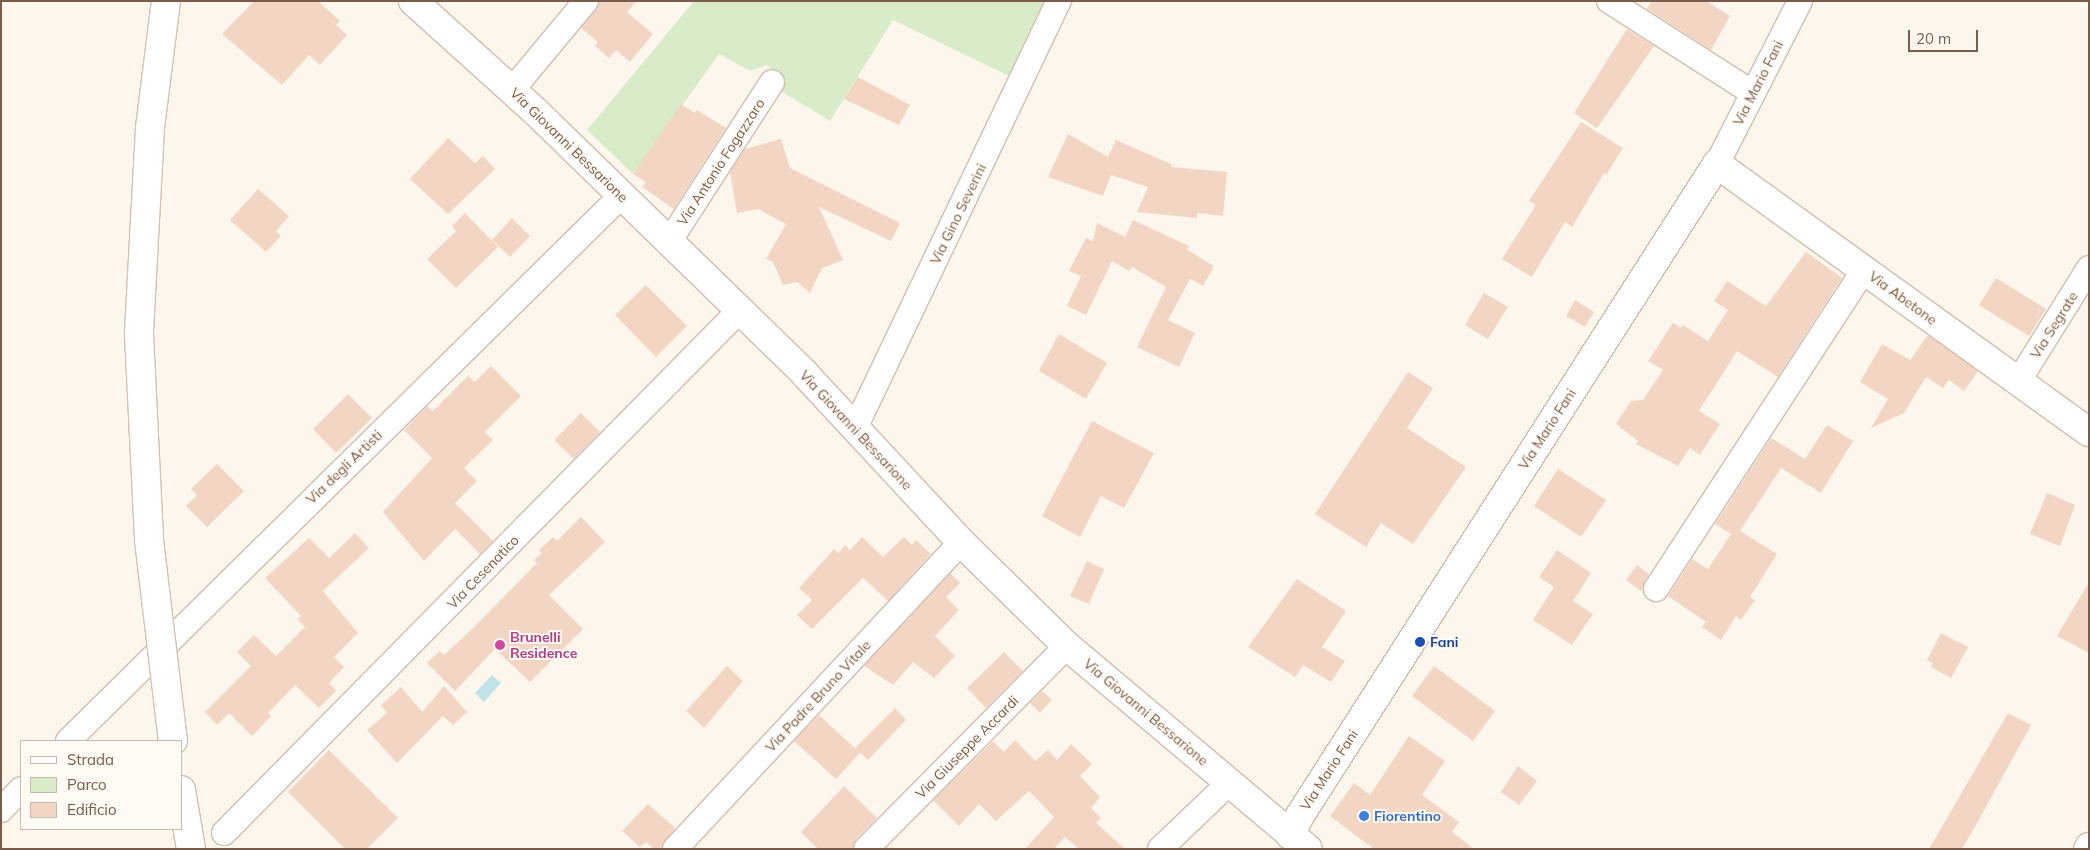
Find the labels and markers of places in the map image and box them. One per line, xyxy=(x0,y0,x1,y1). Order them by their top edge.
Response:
place label: Brunelli Residence xyxy=(510,629,577,662)
place label: Fani xyxy=(1430,634,1459,650)
marker: Fani xyxy=(1414,636,1426,648)
marker: Brunelli Residence xyxy=(494,639,506,651)
place label: Fiorentino xyxy=(1374,808,1441,824)
marker: Fiorentino xyxy=(1358,810,1370,822)

